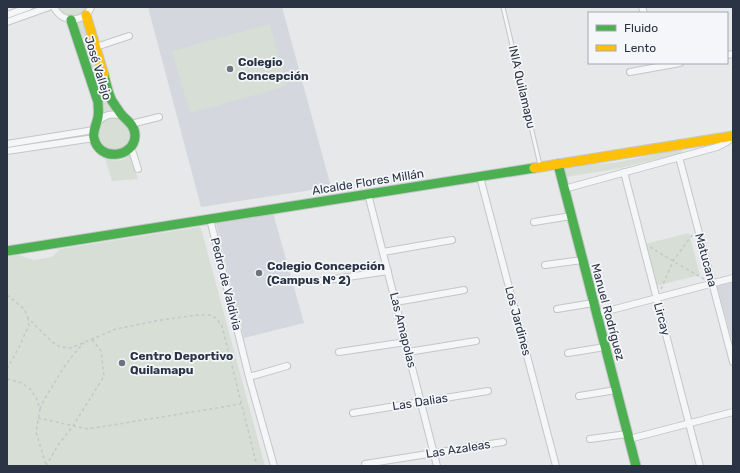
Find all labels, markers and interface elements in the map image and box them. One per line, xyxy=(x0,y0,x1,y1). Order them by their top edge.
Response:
legend xyxy=(588,12,728,64)
text: Fluido xyxy=(624,21,658,35)
street label: José Vallejo xyxy=(82,34,114,102)
text: Lento xyxy=(624,41,656,55)
street label: INIA Quilamapu xyxy=(506,44,538,130)
place label: Colegio Concepción xyxy=(238,55,309,83)
marker: Colegio Concepción xyxy=(225,64,235,74)
street label: Alcalde Flores Millán xyxy=(311,166,425,198)
street label: Matucana xyxy=(692,232,720,288)
street label: Pedro de Valdivia xyxy=(208,236,244,332)
place label: Colegio Concepción (Campus N° 2) xyxy=(267,259,385,287)
street label: Manuel Rodríguez xyxy=(588,262,628,362)
marker: Colegio Concepción (Campus N° 2) xyxy=(254,268,264,278)
street label: Los Jardines xyxy=(502,285,534,357)
street label: Las Amapolas xyxy=(387,291,419,369)
street label: Lircay xyxy=(651,301,673,338)
place label: Centro Deportivo Quilamapu xyxy=(130,349,233,377)
marker: Centro Deportivo Quilamapu xyxy=(117,358,127,368)
street label: Las Dalias xyxy=(391,391,449,413)
street label: Las Azaleas xyxy=(425,437,491,461)

